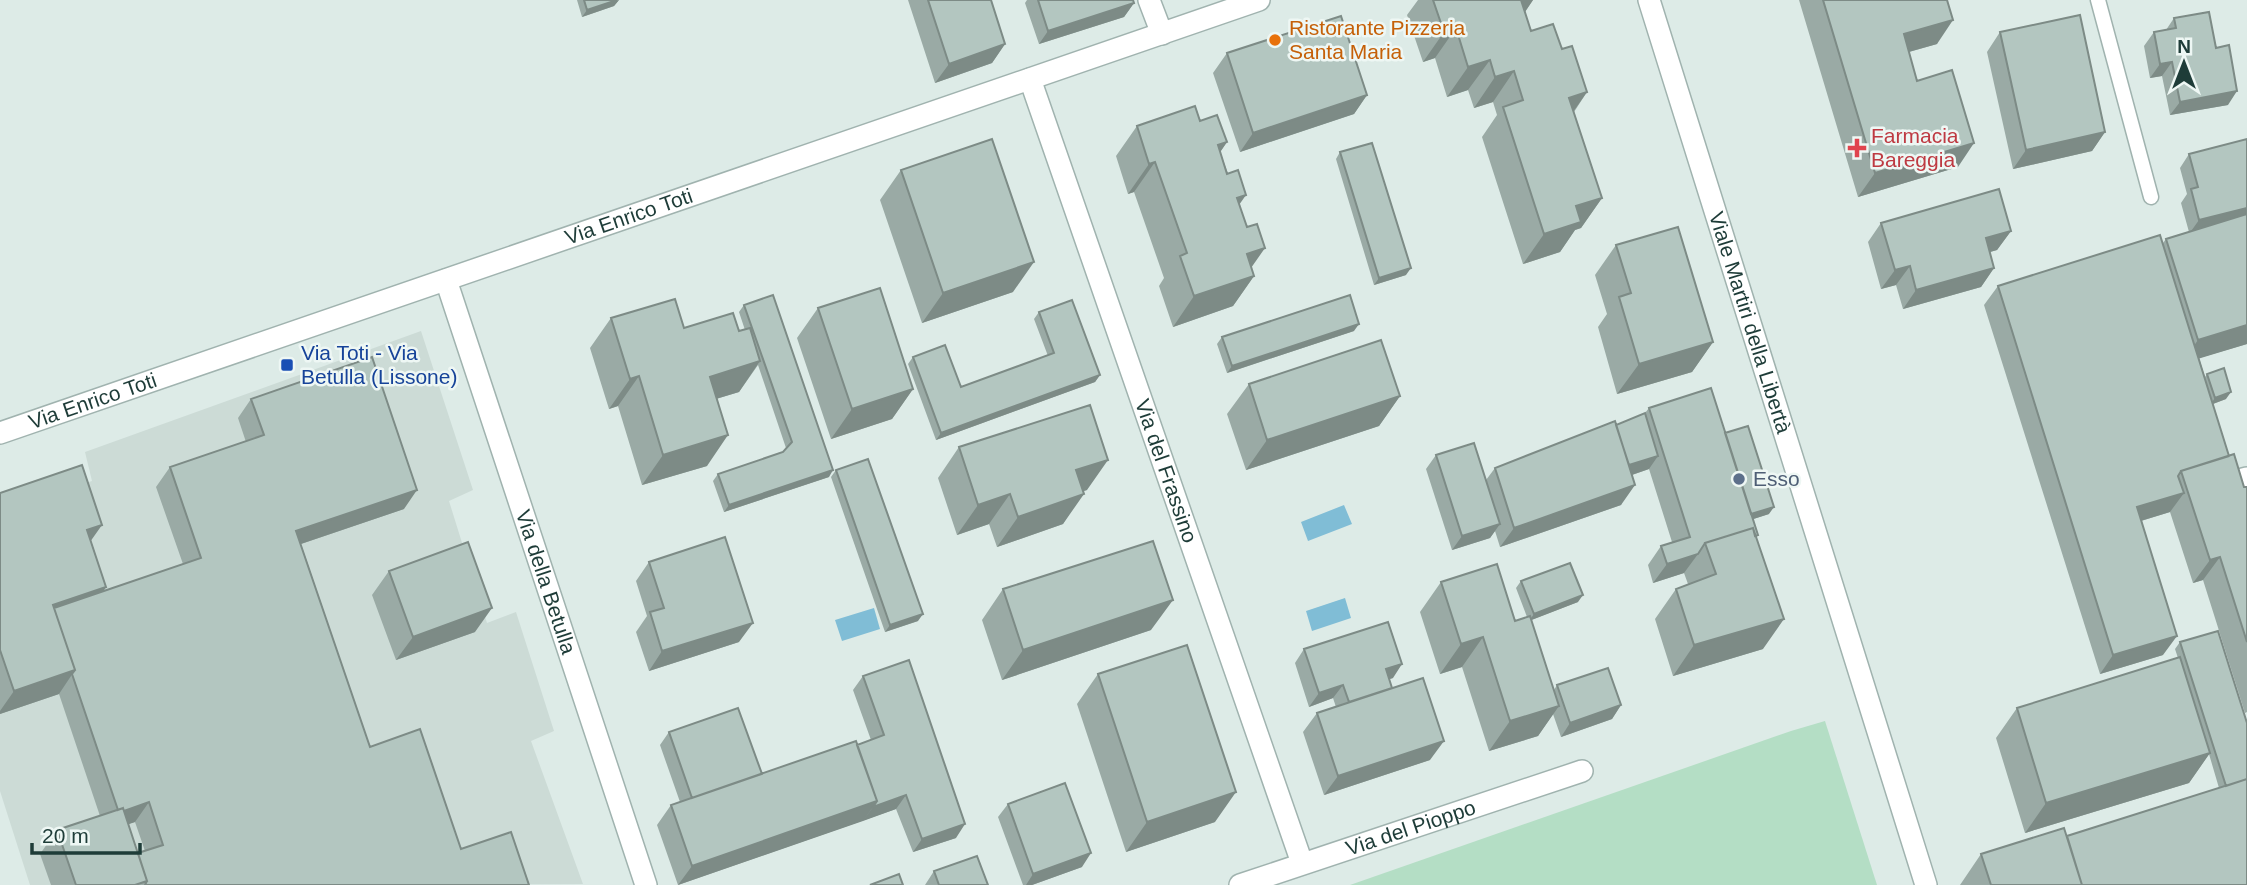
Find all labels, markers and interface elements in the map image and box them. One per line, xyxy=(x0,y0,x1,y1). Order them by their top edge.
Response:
place label: Ristorante Pizzeria Santa Maria xyxy=(1289,16,1466,63)
north arrow xyxy=(2149,28,2219,98)
marker: Ristorante Pizzeria Santa Maria xyxy=(1267,32,1283,48)
text: N xyxy=(2177,36,2191,57)
place label: Farmacia Bareggia xyxy=(1871,124,1959,171)
marker: Farmacia Bareggia xyxy=(1849,140,1865,156)
street label: Via Enrico Toti xyxy=(562,184,696,249)
street label: Viale Martiri della Libertà xyxy=(1705,209,1796,436)
place label: Via Toti - Via Betulla (Lissone) xyxy=(301,341,457,388)
marker: Via Toti - Via Betulla (Lissone) xyxy=(279,357,295,373)
street label: Via Enrico Toti xyxy=(26,368,159,433)
street label: Via del Frassino xyxy=(1131,396,1202,546)
place label: Esso xyxy=(1753,467,1800,490)
marker: Esso xyxy=(1731,471,1747,487)
street label: Via della Betulla xyxy=(512,507,581,657)
street label: Via del Pioppo xyxy=(1343,795,1478,860)
scale bar xyxy=(32,812,140,856)
text: 20 m xyxy=(42,824,89,847)

